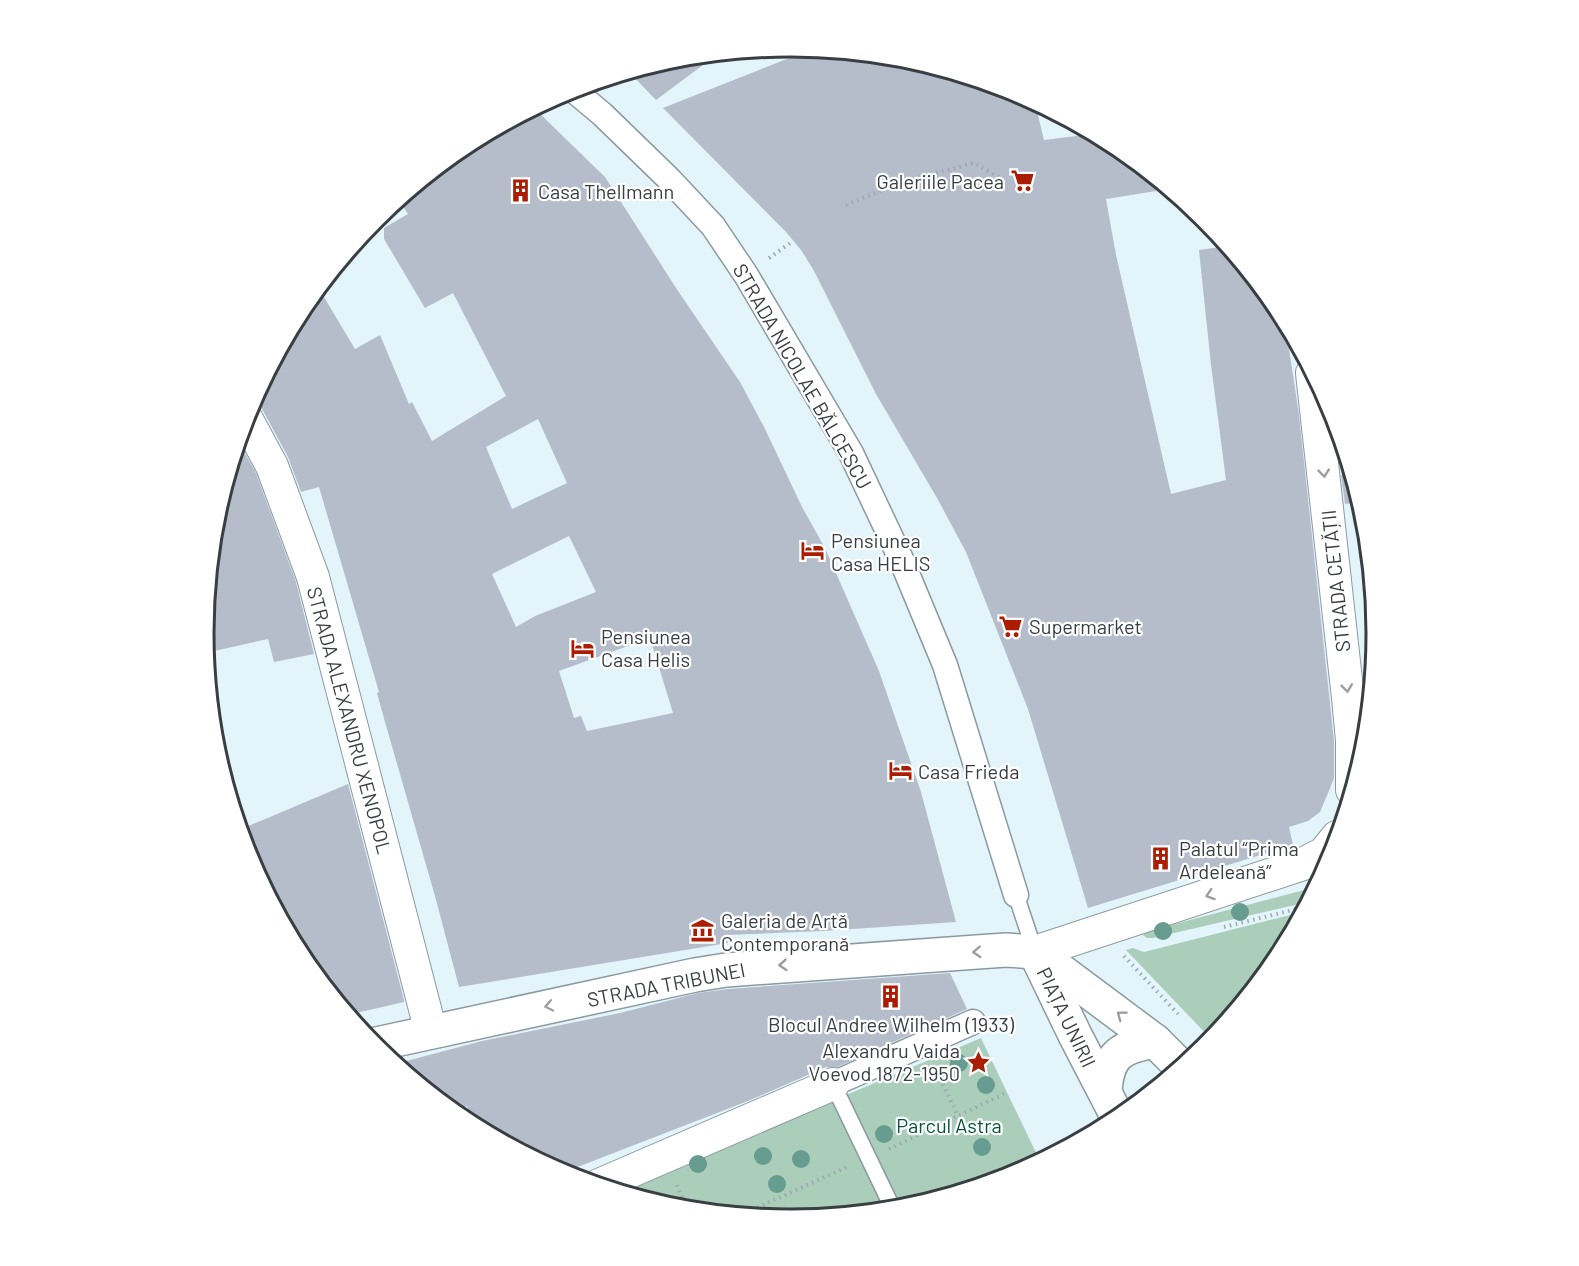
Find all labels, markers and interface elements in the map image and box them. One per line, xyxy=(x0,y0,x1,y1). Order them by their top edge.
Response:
supermarket icon: Galeriile Pacea xyxy=(1009,168,1035,194)
place label: Galeriile Pacea xyxy=(877,169,1004,193)
building icon: Casa Thellmann xyxy=(507,178,533,204)
place label: Casa Thellmann xyxy=(538,179,674,203)
street label: STRADA NICOLAE BĂLCESCU xyxy=(729,259,877,493)
one-way arrow xyxy=(1317,468,1330,478)
street label: STRADA CETĂȚII xyxy=(1316,509,1354,653)
place label: Pensiunea Casa HELIS xyxy=(831,528,930,575)
hotel icon: Pensiunea Casa HELIS xyxy=(800,538,826,564)
street label: STRADA ALEXANDRU XENOPOL xyxy=(303,584,397,856)
supermarket icon: Supermarket xyxy=(998,613,1024,639)
place label: Supermarket xyxy=(1029,614,1142,638)
place label: Pensiunea Casa Helis xyxy=(601,624,691,671)
hotel icon: Pensiunea Casa Helis xyxy=(570,635,596,661)
one-way arrow xyxy=(1341,683,1353,692)
hotel icon: Casa Frieda xyxy=(887,758,913,784)
place label: Casa Frieda xyxy=(918,759,1019,783)
place label: Palatul “Prima Ardeleană” xyxy=(1179,836,1299,883)
building icon: Palatul “Prima Ardeleană” xyxy=(1148,846,1174,872)
one-way arrow xyxy=(1205,887,1216,900)
place label: Galeria de Artă Contemporană xyxy=(721,908,849,955)
museum icon: Galeria de Artă Contemporană xyxy=(690,918,716,944)
one-way arrow xyxy=(973,945,982,958)
street label: STRADA TRIBUNEI xyxy=(585,957,747,1011)
one-way arrow xyxy=(778,959,787,972)
street label: PIAȚA UNIRII xyxy=(1032,963,1102,1071)
building icon: Blocul Andree Wilhelm (1933) xyxy=(878,983,904,1009)
one-way arrow xyxy=(545,999,555,1012)
one-way arrow xyxy=(1116,1011,1127,1022)
place label: Blocul Andree Wilhelm (1933) xyxy=(768,1012,1015,1036)
place label: Alexandru Vaida Voevod 1872-1950 xyxy=(808,1038,960,1085)
place icon: Alexandru Vaida Voevod 1872-1950 xyxy=(965,1049,991,1075)
park label: Parcul Astra xyxy=(896,1113,1002,1137)

